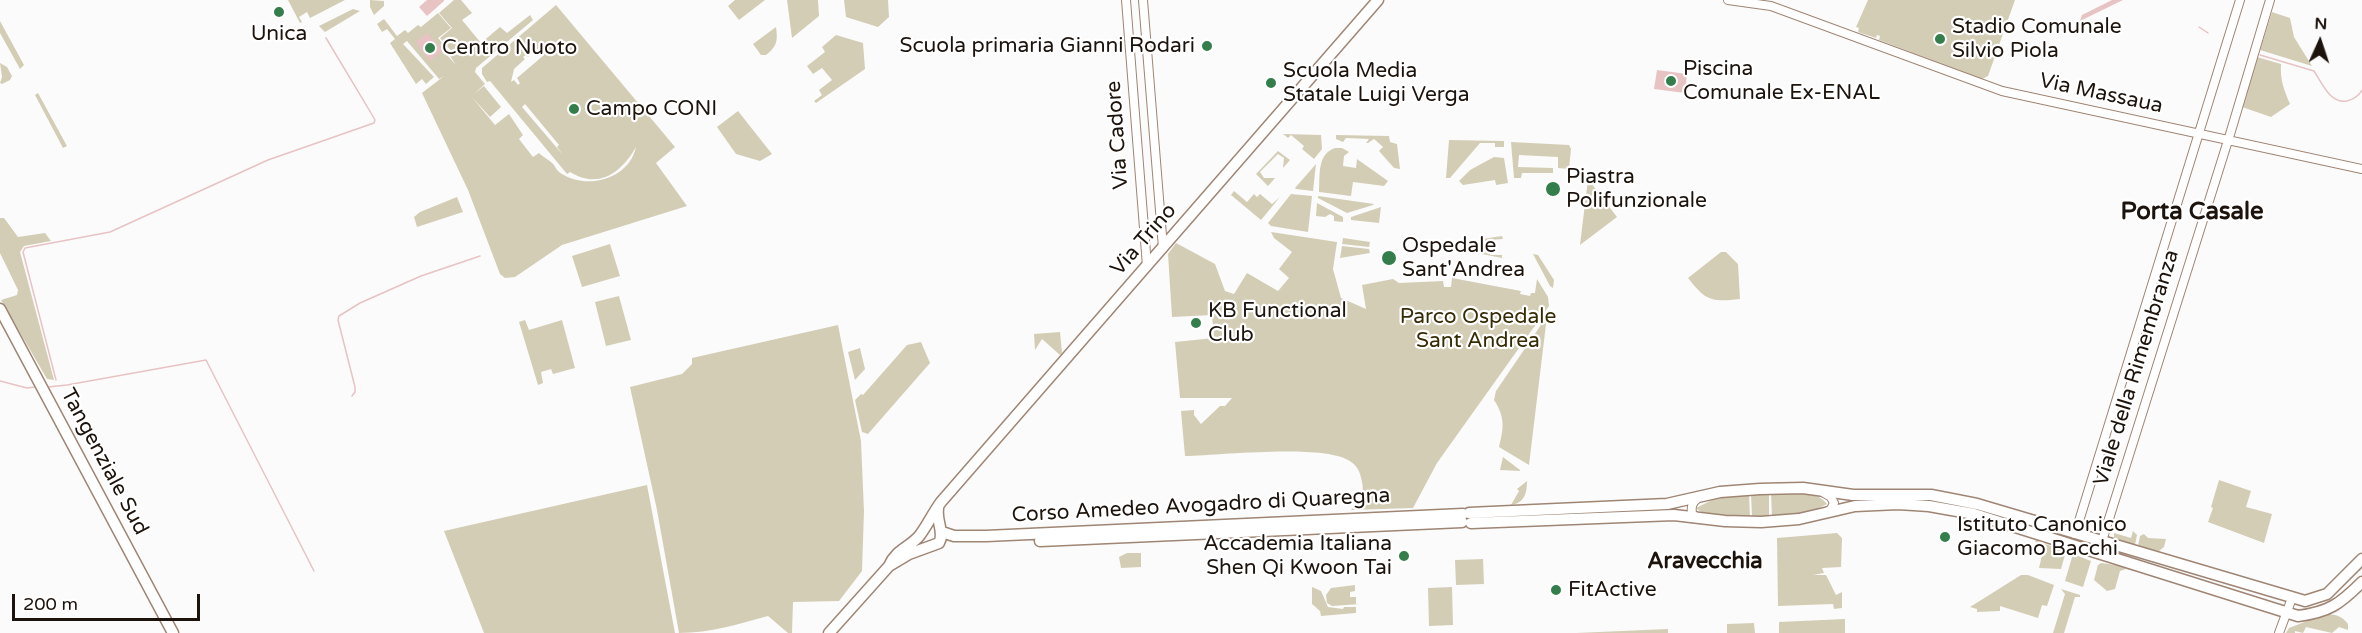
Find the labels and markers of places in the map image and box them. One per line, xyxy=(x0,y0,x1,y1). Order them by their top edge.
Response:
marker: Unica xyxy=(272,5,286,19)
place label: Stadio Comunale Silvio Piola xyxy=(1952,14,2122,64)
place label: Unica xyxy=(251,21,307,47)
marker: Stadio Comunale Silvio Piola xyxy=(1933,32,1947,46)
place label: Scuola primaria Gianni Rodari xyxy=(899,33,1195,59)
place label: Centro Nuoto xyxy=(442,35,577,61)
marker: Scuola primaria Gianni Rodari xyxy=(1200,39,1214,53)
marker: Centro Nuoto xyxy=(423,41,437,55)
place label: Piscina Comunale Ex-ENAL xyxy=(1683,56,1880,106)
place label: Scuola Media Statale Luigi Verga xyxy=(1283,58,1470,108)
marker: Piscina Comunale Ex-ENAL xyxy=(1664,74,1678,88)
marker: Scuola Media Statale Luigi Verga xyxy=(1264,76,1278,90)
place label: Campo CONI xyxy=(586,96,717,122)
marker: Campo CONI xyxy=(567,102,581,116)
place label: Piastra Polifunzionale xyxy=(1566,164,1707,214)
marker: Piastra Polifunzionale xyxy=(1544,180,1562,198)
place label: Ospedale Sant'Andrea xyxy=(1402,233,1525,283)
marker: Ospedale Sant'Andrea xyxy=(1380,249,1398,267)
place label: KB Functional Club xyxy=(1208,298,1347,348)
marker: KB Functional Club xyxy=(1189,316,1203,330)
place label: Istituto Canonico Giacomo Bacchi xyxy=(1957,512,2127,562)
marker: Istituto Canonico Giacomo Bacchi xyxy=(1938,530,1952,544)
place label: Accademia Italiana Shen Qi Kwoon Tai xyxy=(1203,531,1392,581)
marker: Accademia Italiana Shen Qi Kwoon Tai xyxy=(1397,549,1411,563)
place label: FitActive xyxy=(1568,577,1657,603)
marker: FitActive xyxy=(1549,583,1563,597)

